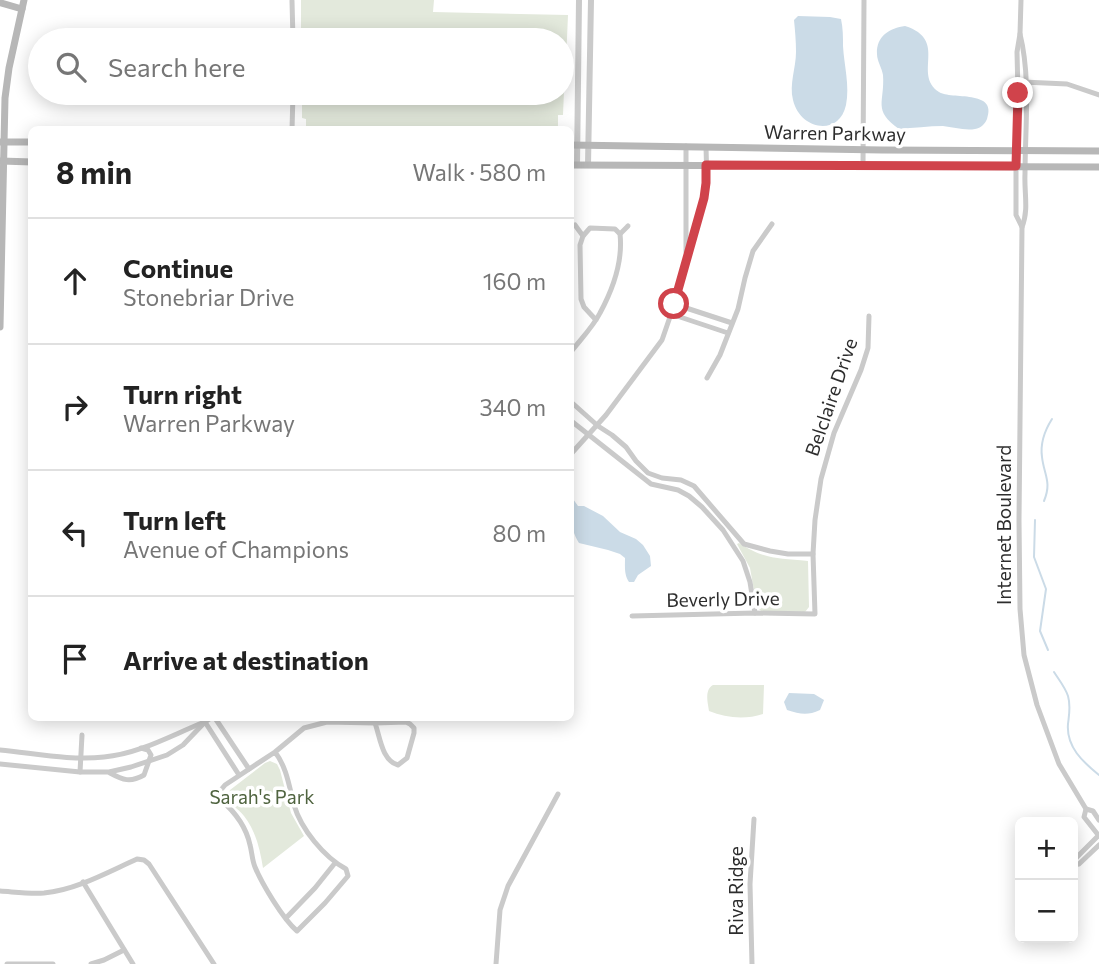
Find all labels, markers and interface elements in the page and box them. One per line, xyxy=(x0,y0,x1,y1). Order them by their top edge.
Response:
search box xyxy=(28,28,574,105)
icon: search xyxy=(52,48,90,86)
text: Search here xyxy=(108,51,246,82)
route end xyxy=(1002,77,1033,108)
street label: Warren Parkway xyxy=(764,120,906,145)
text: 8 min xyxy=(56,153,132,190)
text: Walk · 580 m xyxy=(413,158,546,186)
text: Continue xyxy=(123,252,233,283)
icon: ahead xyxy=(56,262,94,300)
text: 160 m xyxy=(483,267,546,295)
text: Stonebriar Drive xyxy=(123,283,294,311)
route start xyxy=(658,288,689,319)
street label: Belclaire Drive xyxy=(800,335,861,459)
text: Turn right xyxy=(123,378,242,409)
icon: right xyxy=(56,388,94,426)
text: 340 m xyxy=(480,393,546,421)
text: Warren Parkway xyxy=(123,409,295,437)
street label: Internet Boulevard xyxy=(992,445,1015,605)
text: Turn left xyxy=(123,504,226,535)
icon: left xyxy=(56,514,94,552)
text: 80 m xyxy=(493,519,546,547)
text: Avenue of Champions xyxy=(123,535,349,563)
street label: Beverly Drive xyxy=(666,586,780,611)
icon: arrive xyxy=(56,640,94,678)
text: Arrive at destination xyxy=(123,644,369,675)
park label: Sarah's Park xyxy=(209,785,315,808)
map controls xyxy=(1015,817,1078,943)
button: + xyxy=(1015,817,1078,880)
street label: Riva Ridge xyxy=(724,846,747,936)
button: − xyxy=(1015,880,1078,943)

